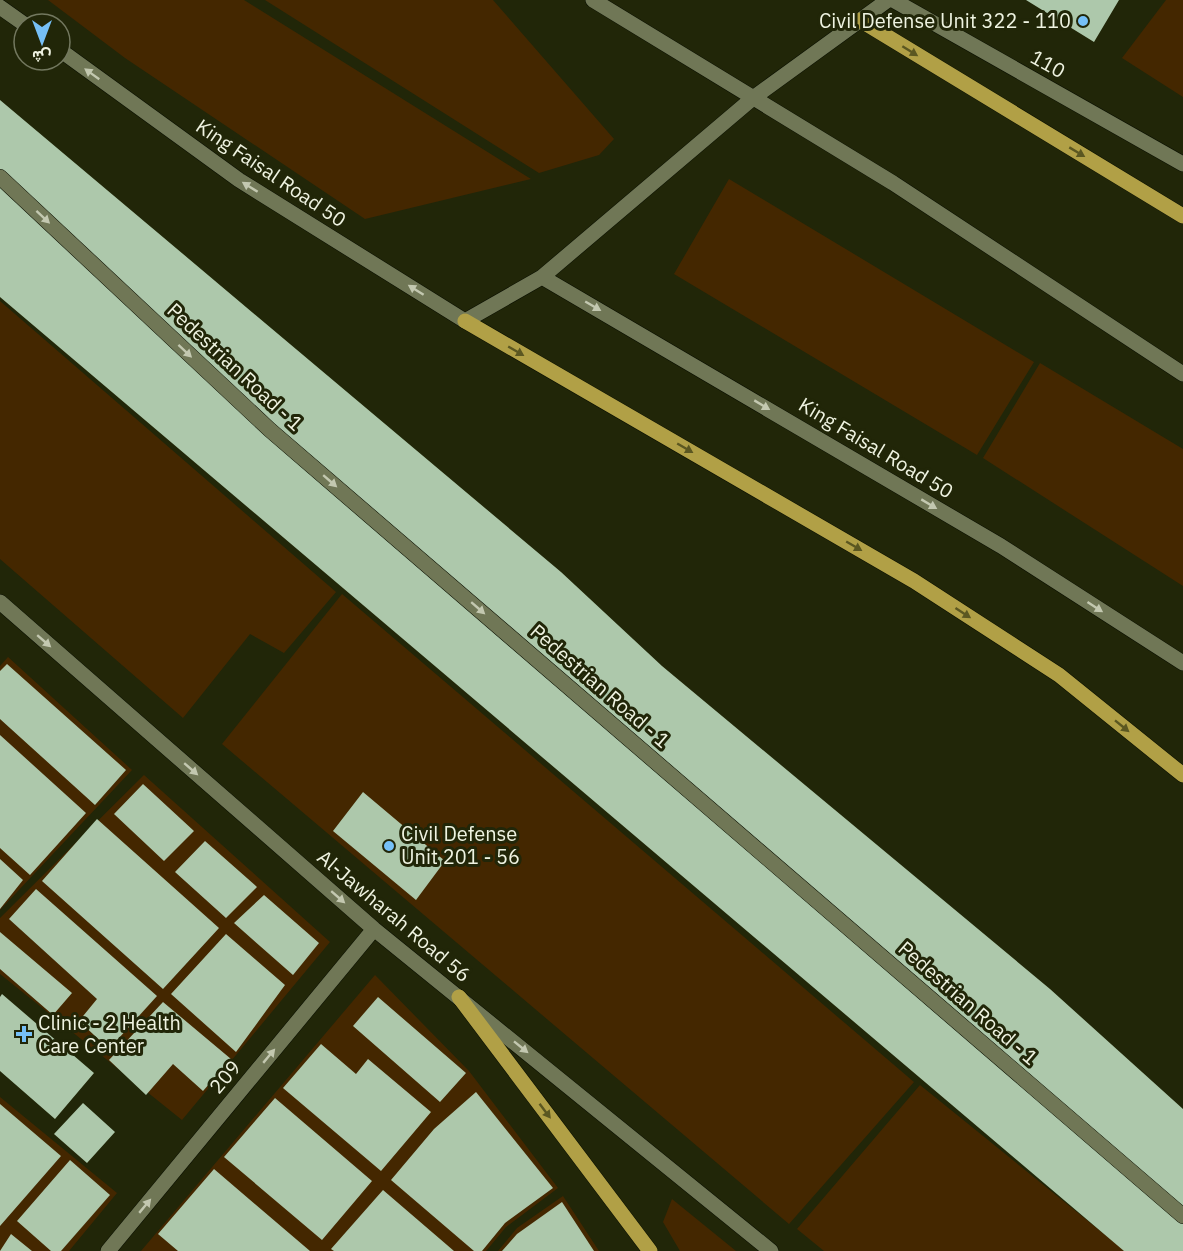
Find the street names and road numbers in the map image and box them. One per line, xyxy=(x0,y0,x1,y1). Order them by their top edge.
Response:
street label: 110 xyxy=(1026,43,1071,84)
street label: King Faisal Road 50 xyxy=(191,112,352,233)
street label: Pedestrian Road - 1 xyxy=(162,297,309,437)
street label: King Faisal Road 50 xyxy=(794,391,959,504)
street label: Pedestrian Road - 1 xyxy=(525,618,676,754)
street label: Al-Jawharah Road 56 xyxy=(312,843,477,988)
street label: Pedestrian Road - 1 xyxy=(893,935,1044,1071)
street label: 209 xyxy=(203,1054,247,1099)

